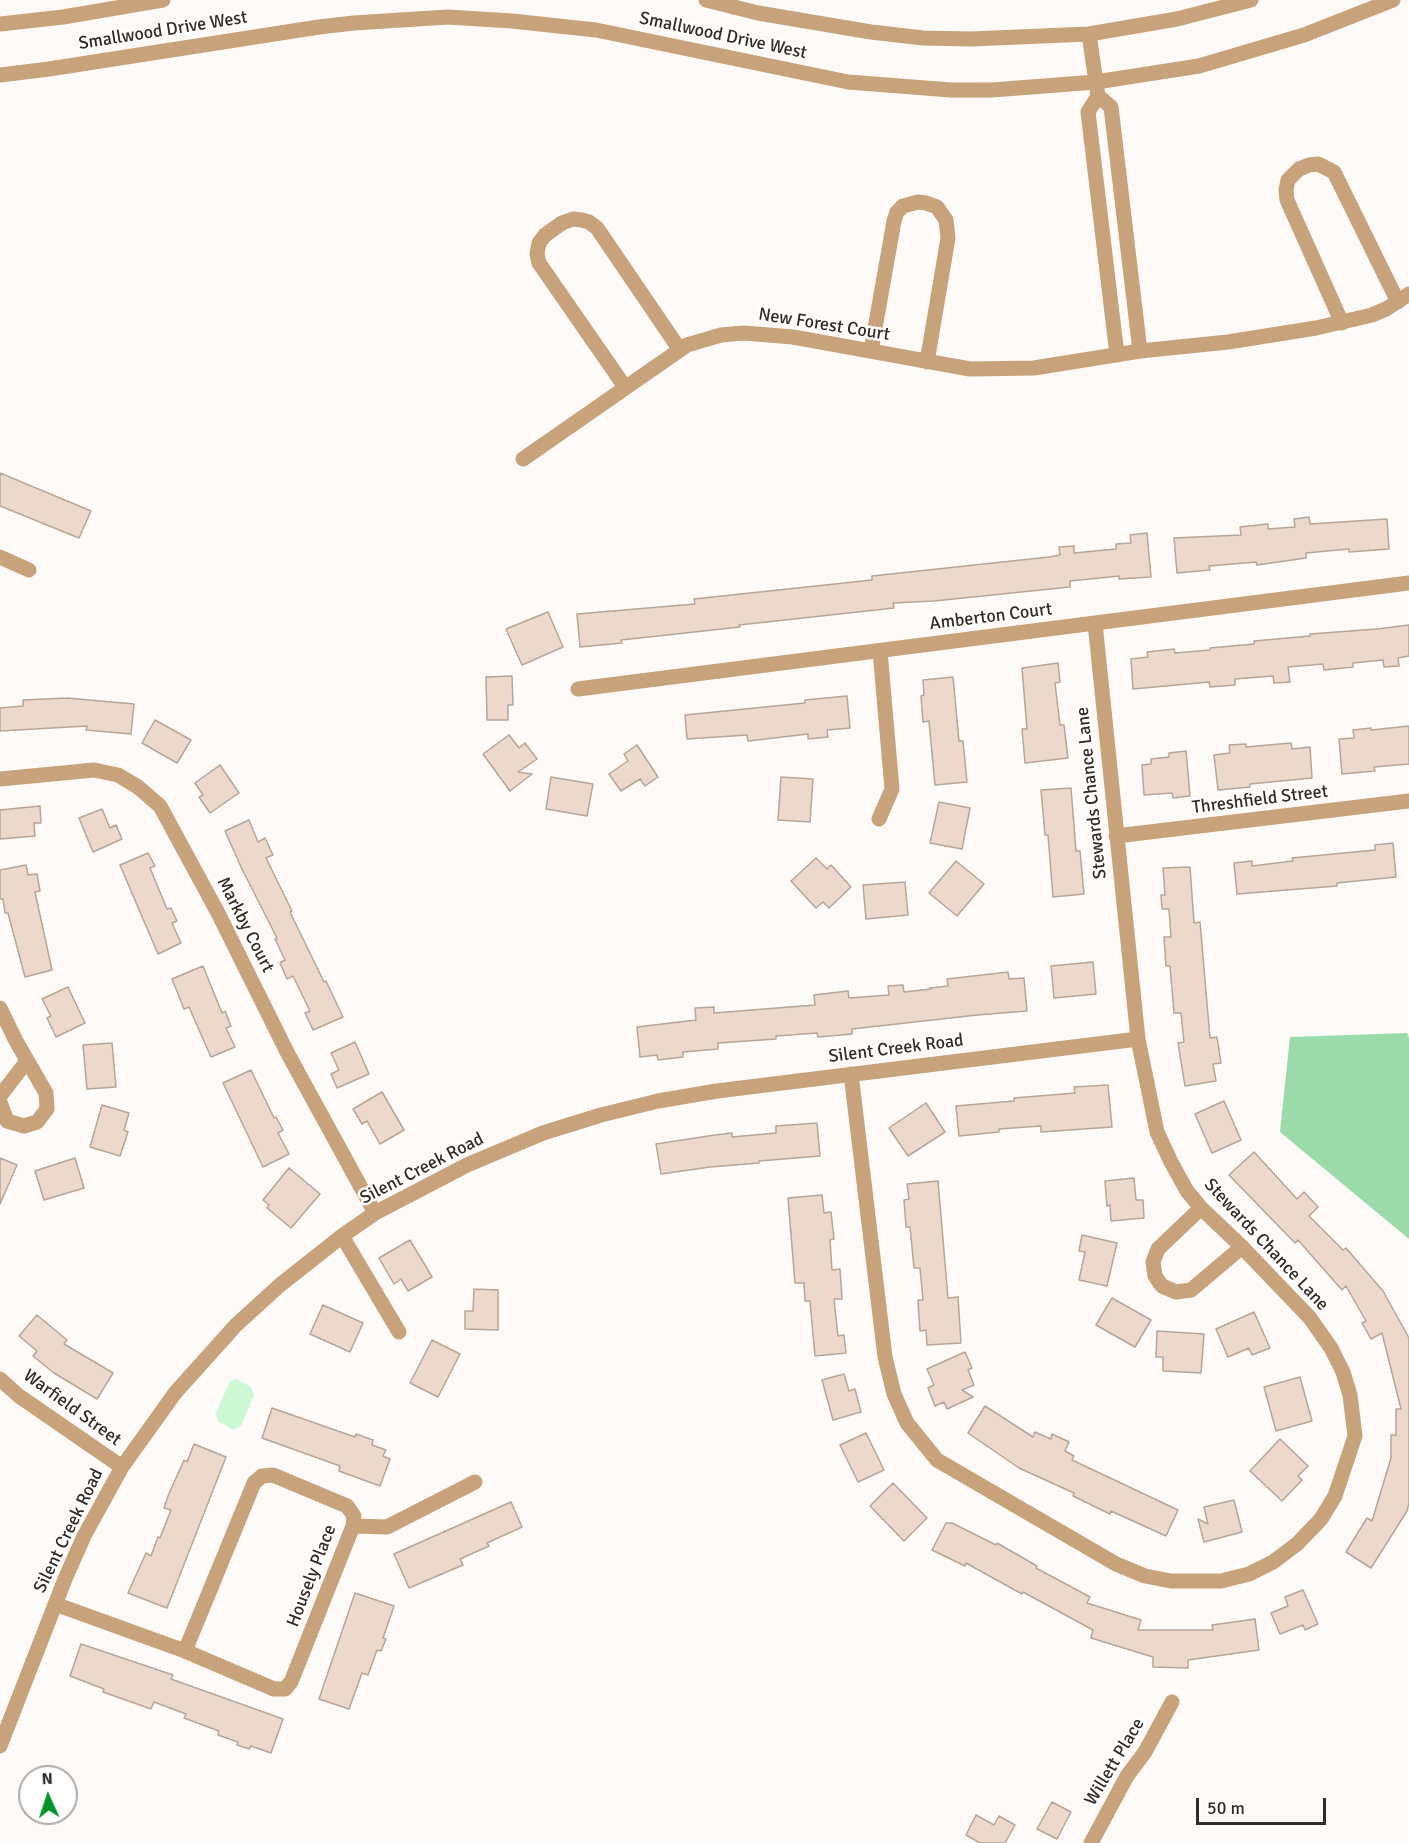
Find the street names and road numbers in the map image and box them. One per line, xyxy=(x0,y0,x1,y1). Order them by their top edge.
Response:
street label: Smallwood Drive West xyxy=(77,7,249,55)
street label: Smallwood Drive West xyxy=(637,8,809,64)
street label: New Forest Court xyxy=(757,304,891,346)
street label: Amberton Court xyxy=(928,599,1054,635)
street label: Stewards Chance Lane xyxy=(1072,706,1112,880)
street label: Threshfield Street xyxy=(1191,781,1329,819)
street label: Markby Court xyxy=(212,874,278,976)
street label: Silent Creek Road xyxy=(827,1030,965,1068)
street label: Silent Creek Road xyxy=(357,1129,487,1209)
street label: Stewards Chance Lane xyxy=(1199,1174,1333,1316)
street label: Warfield Street xyxy=(19,1365,125,1451)
street label: Silent Creek Road xyxy=(30,1465,108,1597)
street label: Housely Place xyxy=(283,1522,341,1630)
street label: Willett Place xyxy=(1081,1714,1149,1810)

